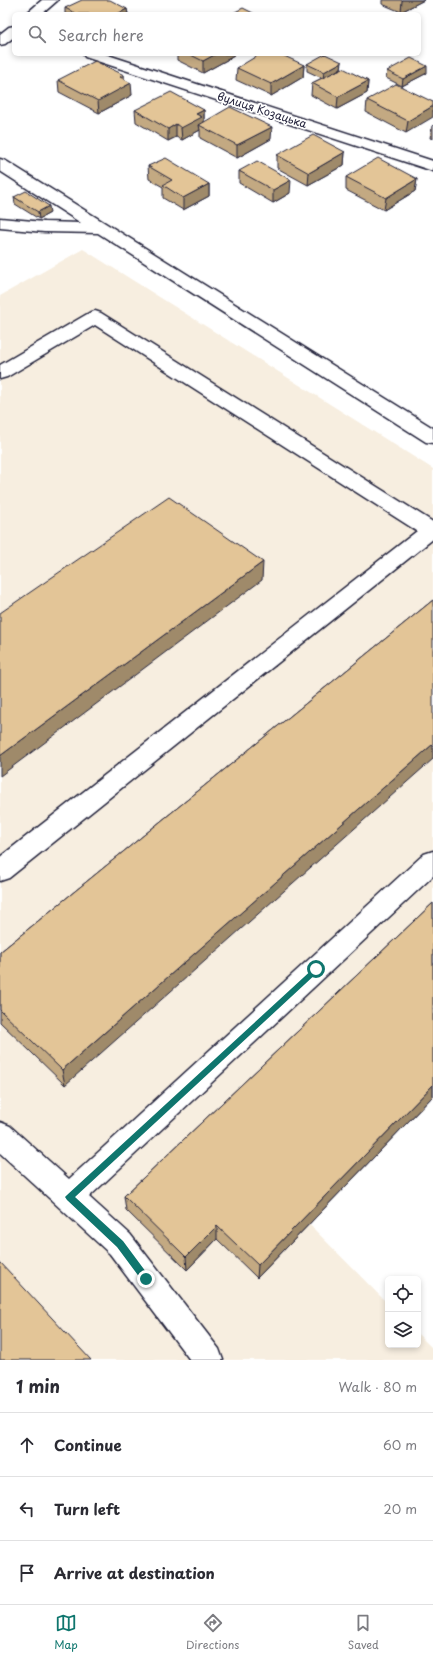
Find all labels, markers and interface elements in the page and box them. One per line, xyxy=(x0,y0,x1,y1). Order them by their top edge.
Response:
search box xyxy=(12,12,421,56)
icon: search xyxy=(26,23,48,45)
text: Search here xyxy=(58,23,144,46)
street label: вулиця Козацька xyxy=(215,87,309,132)
route start xyxy=(307,960,325,978)
route end xyxy=(137,1270,155,1288)
map controls xyxy=(385,1276,421,1348)
button: locate xyxy=(385,1276,421,1312)
button: layers xyxy=(385,1312,421,1348)
text: 1 min xyxy=(16,1373,60,1399)
text: Walk · 80 m xyxy=(339,1377,417,1396)
text: Continue xyxy=(54,1433,122,1456)
icon: ahead xyxy=(16,1434,38,1456)
text: 60 m xyxy=(383,1435,417,1454)
text: Turn left xyxy=(54,1497,120,1520)
icon: left xyxy=(16,1498,38,1520)
text: 20 m xyxy=(383,1499,417,1518)
text: Arrive at destination xyxy=(54,1561,215,1584)
icon: arrive xyxy=(16,1562,38,1584)
tab: Map xyxy=(54,1612,78,1653)
tab: Directions xyxy=(186,1612,239,1653)
tab: Saved xyxy=(348,1612,379,1653)

